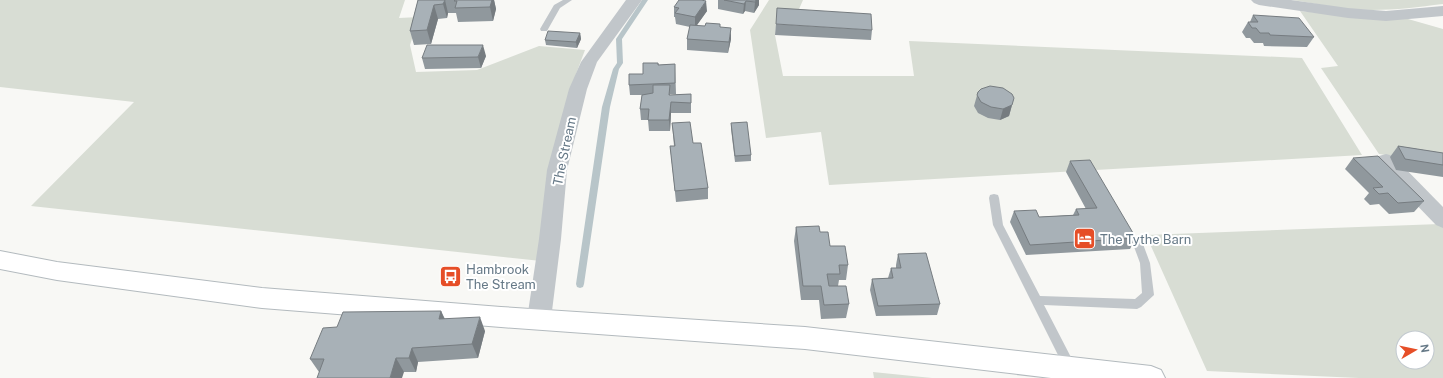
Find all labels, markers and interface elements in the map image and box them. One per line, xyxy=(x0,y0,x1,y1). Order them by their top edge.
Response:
street label: The Stream xyxy=(550,115,579,187)
hotel icon: The Tythe Barn xyxy=(1071,226,1097,252)
place label: The Tythe Barn xyxy=(1100,232,1191,247)
place label: Hambrook The Stream xyxy=(466,262,536,292)
bus stop icon: Hambrook The Stream xyxy=(438,263,464,289)
north arrow xyxy=(1395,330,1435,370)
text: N xyxy=(1418,343,1431,354)

